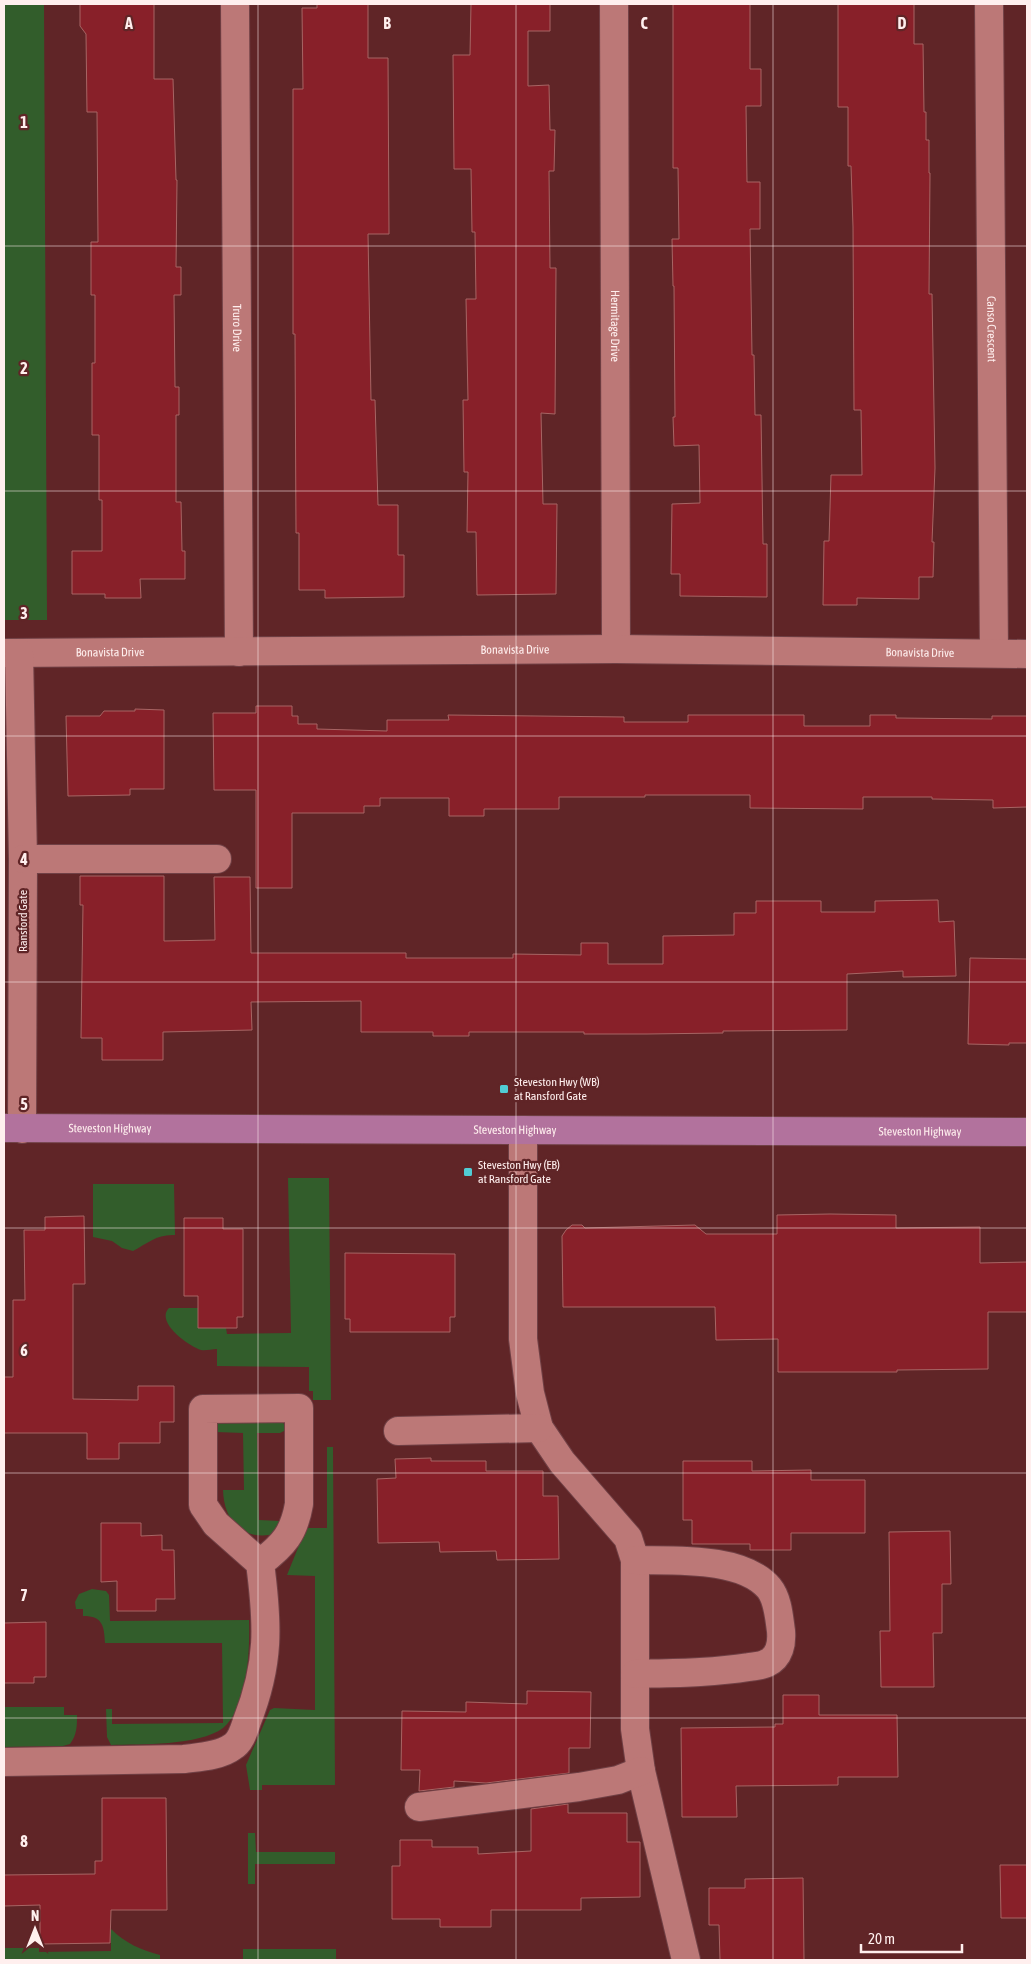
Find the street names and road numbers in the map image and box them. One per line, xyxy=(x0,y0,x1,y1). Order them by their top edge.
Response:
street label: Hermitage Drive xyxy=(608,290,622,362)
street label: Canso Crescent xyxy=(984,296,999,363)
street label: Truro Drive xyxy=(230,304,244,352)
street label: Bonavista Drive xyxy=(481,642,549,657)
street label: Bonavista Drive xyxy=(76,645,144,660)
street label: Bonavista Drive xyxy=(885,645,954,660)
street label: Ransford Gate xyxy=(16,890,30,952)
street label: Steveston Highway xyxy=(68,1121,152,1136)
street label: Steveston Highway xyxy=(473,1123,557,1137)
street label: Steveston Highway xyxy=(878,1124,962,1139)

